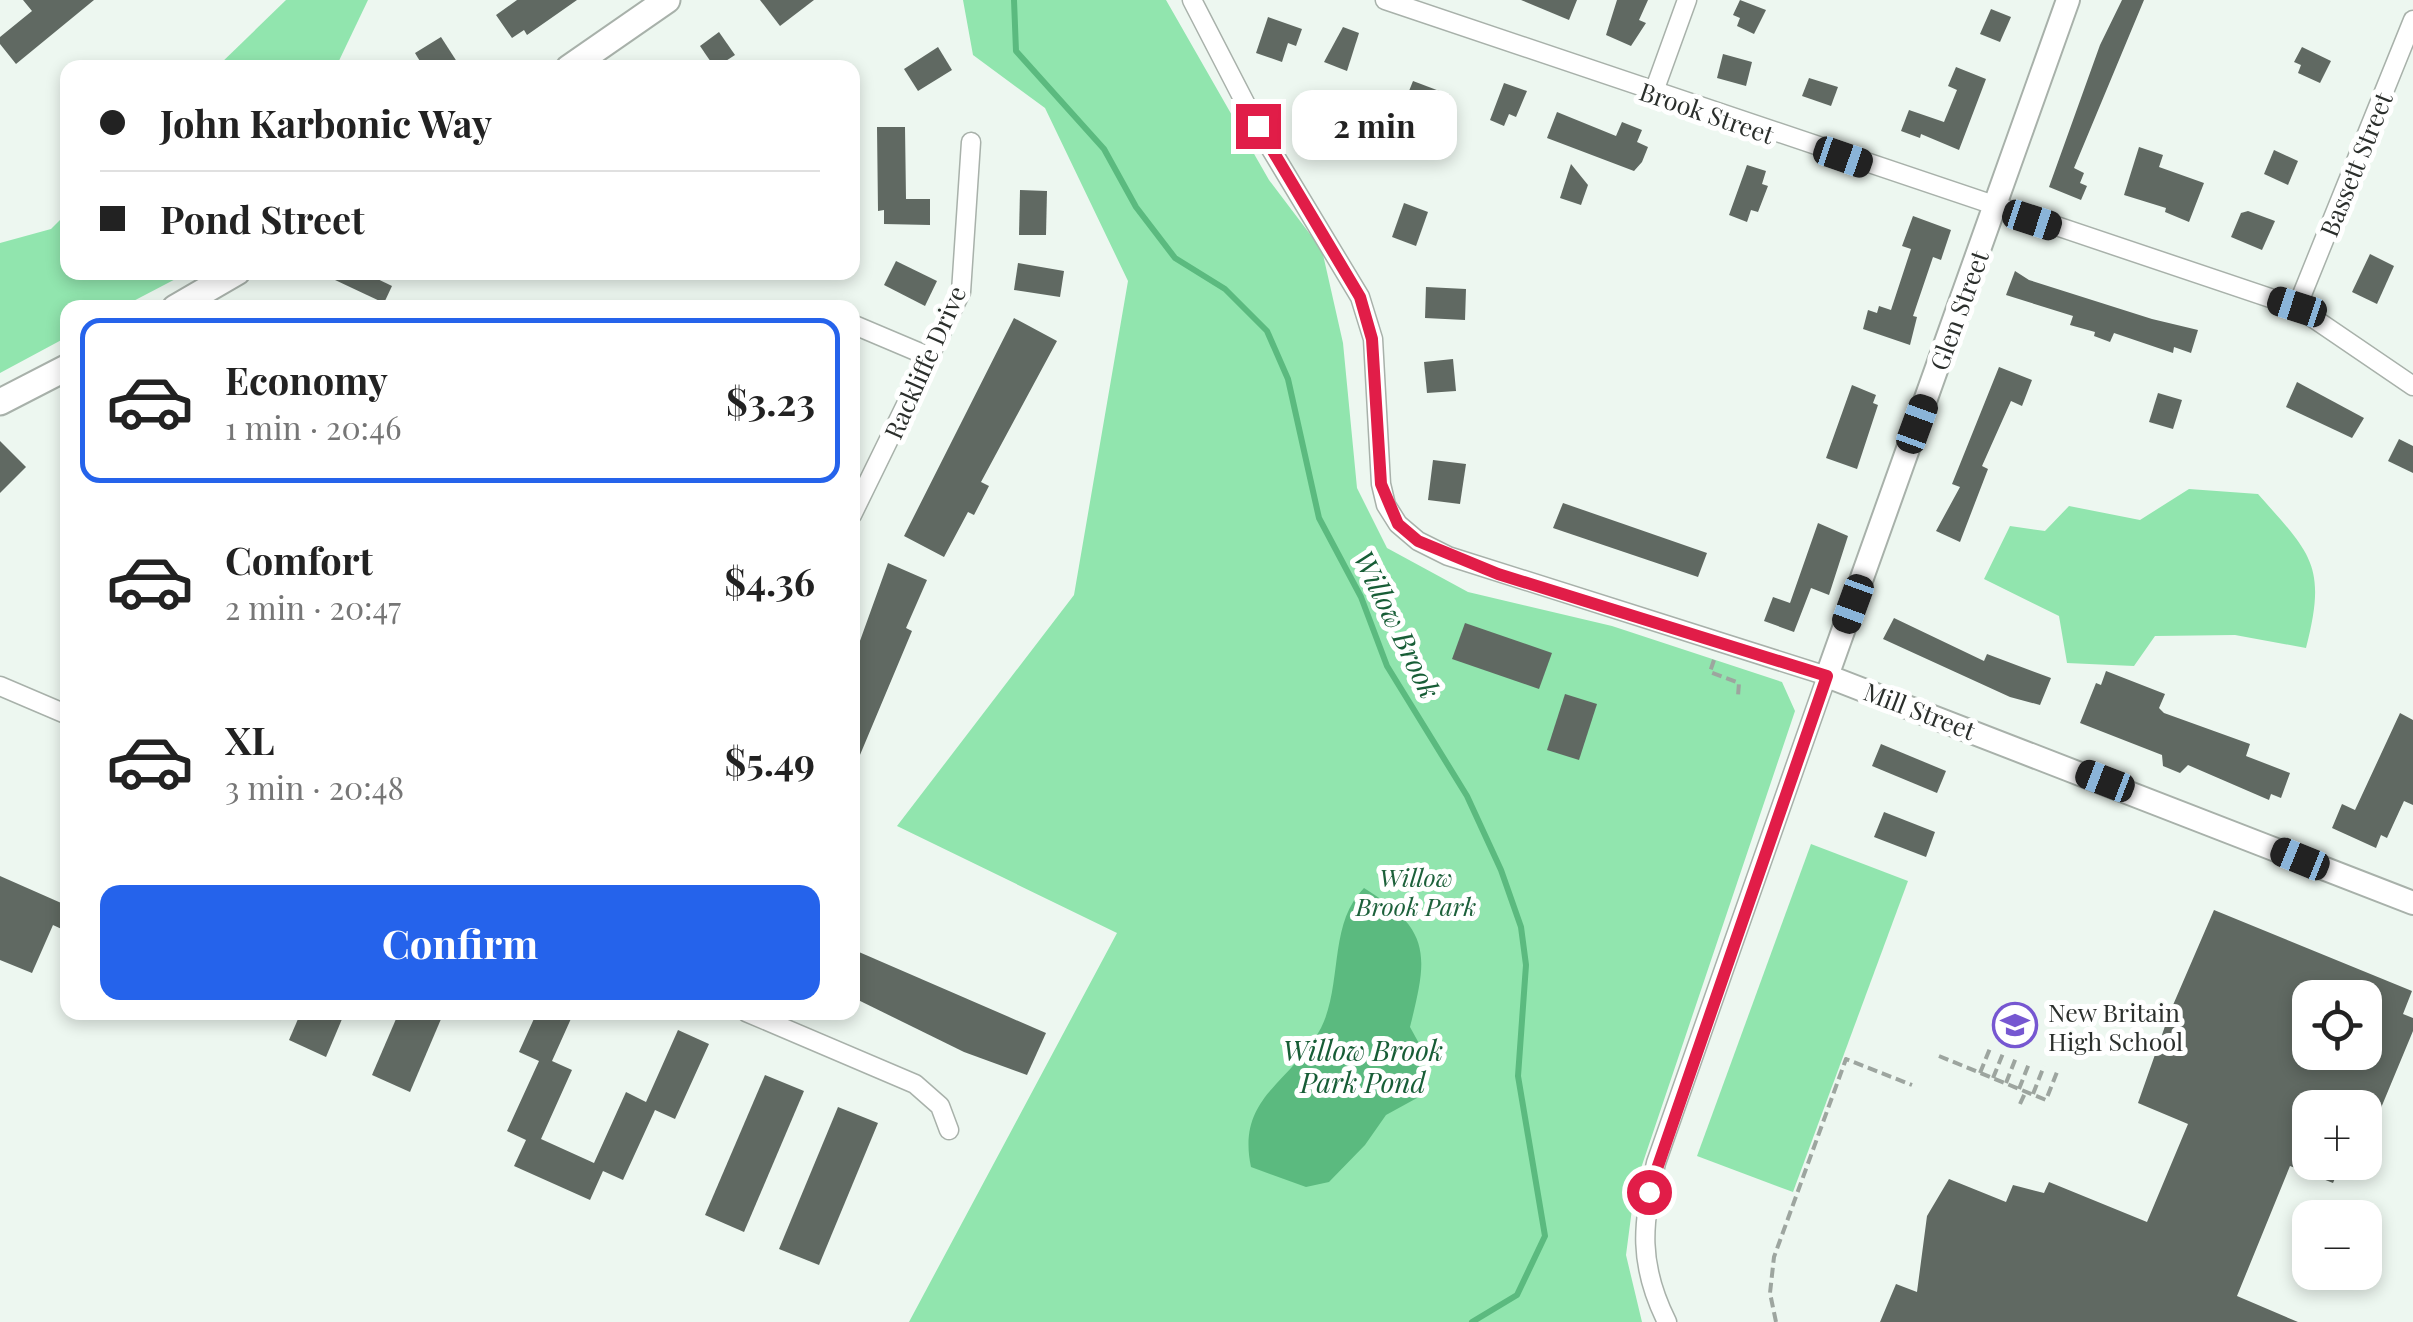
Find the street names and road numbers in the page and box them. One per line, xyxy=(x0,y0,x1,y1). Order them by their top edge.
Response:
street label: Brook Street xyxy=(1635,74,1780,151)
street label: Bassett Street xyxy=(2311,86,2399,241)
street label: Glen Street xyxy=(1921,244,1995,375)
street label: Rackliffe Drive xyxy=(876,280,972,444)
street label: Mill Street xyxy=(1860,674,1981,747)

